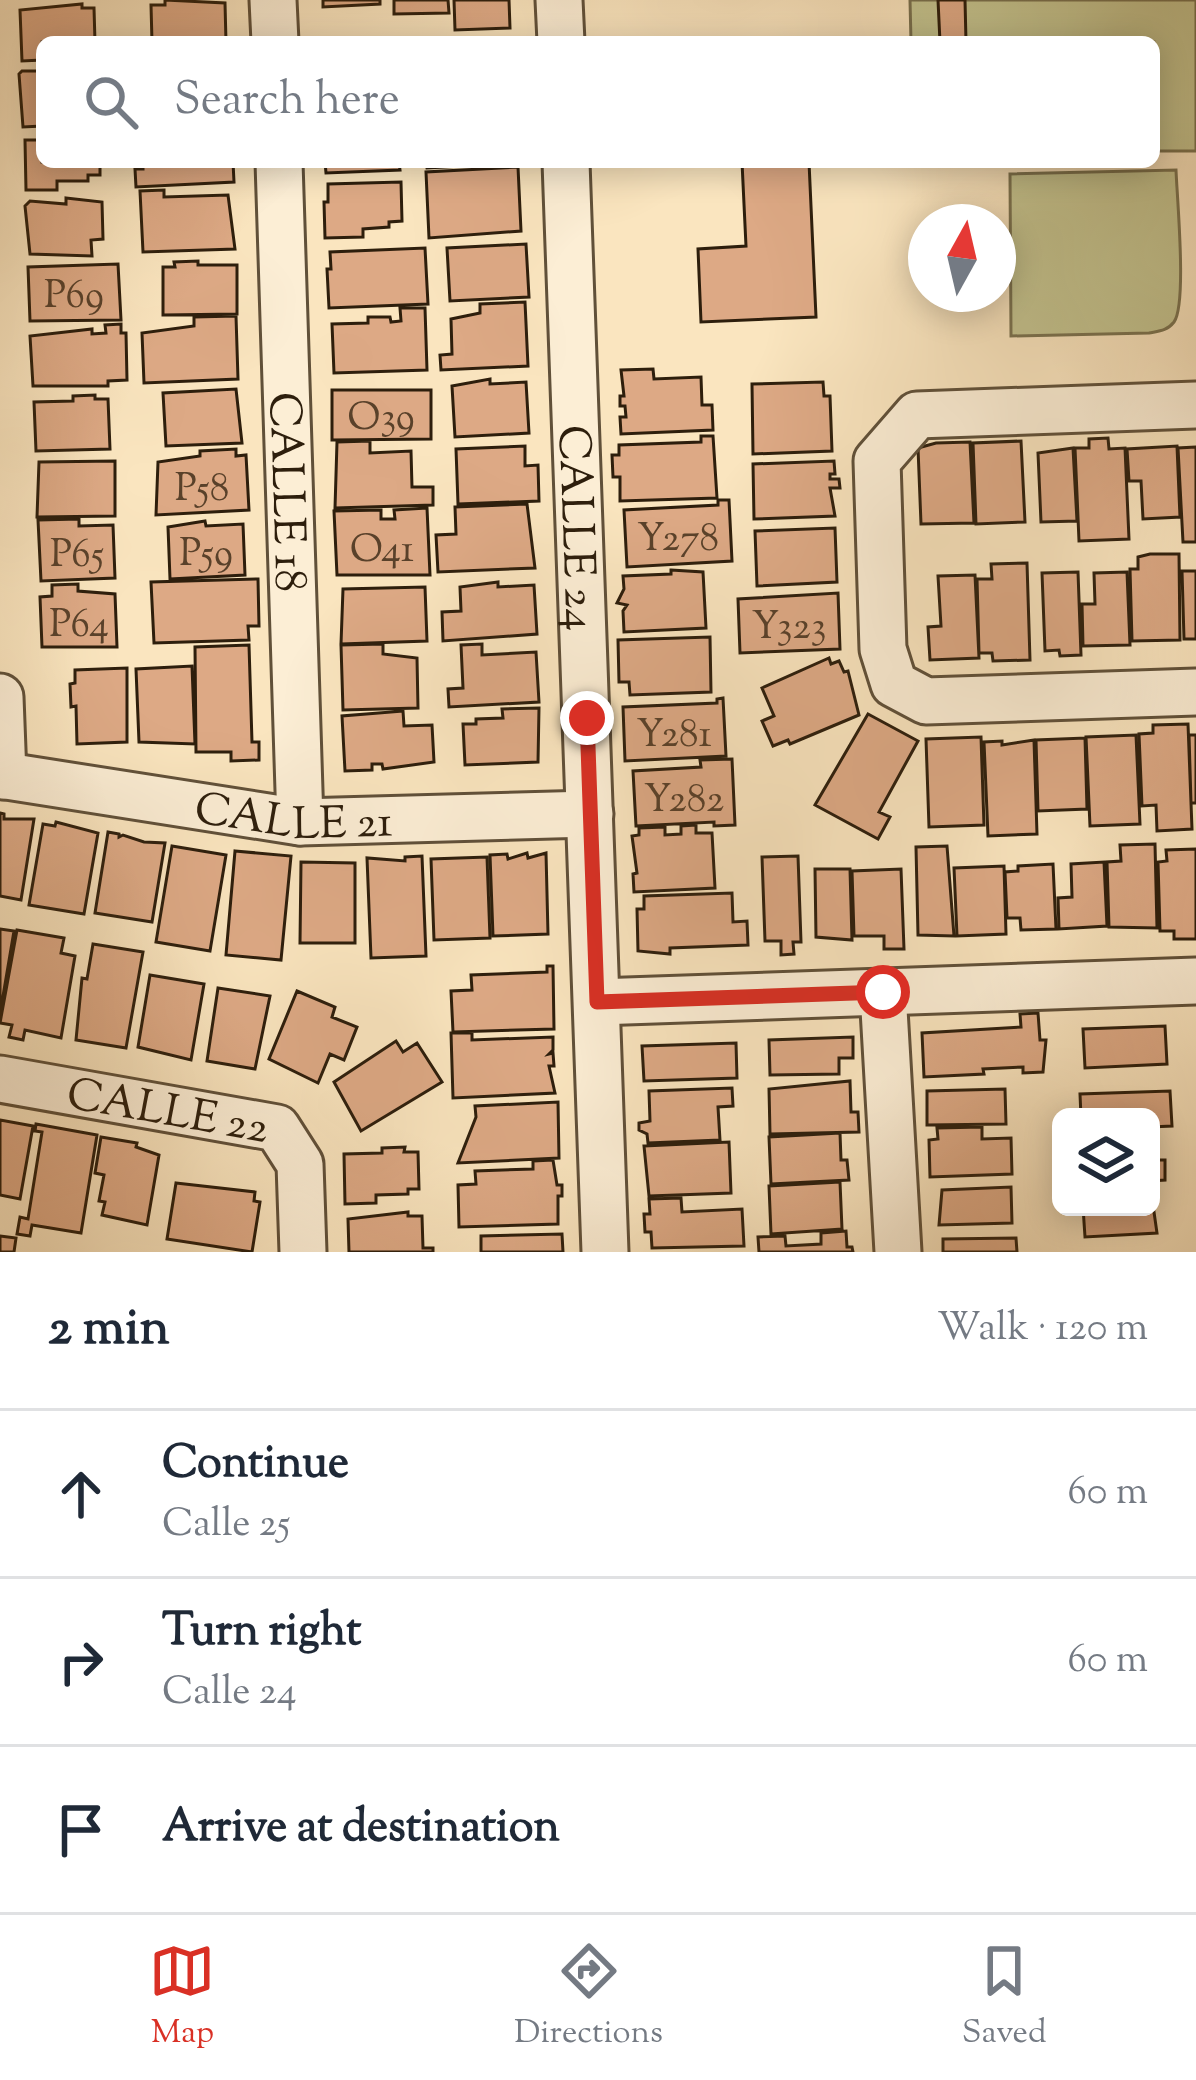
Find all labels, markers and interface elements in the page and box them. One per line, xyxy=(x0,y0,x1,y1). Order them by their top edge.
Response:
search box xyxy=(36,36,1160,168)
icon: search xyxy=(78,69,144,135)
text: Search here xyxy=(174,70,400,135)
north arrow xyxy=(908,204,1016,312)
house number: P69 xyxy=(44,270,104,326)
street label: CALLE 18 xyxy=(248,391,320,593)
house number: O39 xyxy=(347,392,415,448)
street label: CALLE 24 xyxy=(537,424,610,632)
house number: P58 xyxy=(175,463,229,519)
house number: Y278 xyxy=(637,513,719,569)
house number: O41 xyxy=(350,524,414,580)
house number: P59 xyxy=(179,528,233,584)
house number: P65 xyxy=(50,529,104,585)
house number: P64 xyxy=(49,599,109,655)
house number: Y323 xyxy=(752,601,826,657)
route end xyxy=(560,691,614,745)
house number: Y281 xyxy=(636,709,712,765)
house number: Y282 xyxy=(644,774,724,830)
street label: CALLE 21 xyxy=(190,779,394,860)
route start xyxy=(856,965,910,1019)
street label: CALLE 22 xyxy=(61,1064,274,1164)
map controls xyxy=(1052,1108,1160,1216)
button: layers xyxy=(1052,1108,1160,1216)
text: 2 min xyxy=(48,1294,170,1367)
text: Walk · 120 m xyxy=(937,1302,1148,1358)
text: Continue xyxy=(162,1433,349,1498)
icon: ahead xyxy=(48,1461,114,1527)
text: 60 m xyxy=(1067,1466,1148,1522)
text: Calle 25 xyxy=(162,1498,290,1554)
text: Turn right xyxy=(162,1601,361,1666)
icon: right xyxy=(48,1629,114,1695)
text: 60 m xyxy=(1067,1634,1148,1690)
text: Calle 24 xyxy=(162,1666,297,1722)
icon: arrive xyxy=(48,1797,114,1863)
text: Arrive at destination xyxy=(162,1797,560,1862)
tab: Map xyxy=(149,1938,215,2058)
tab: Directions xyxy=(514,1938,663,2058)
tab: Saved xyxy=(962,1938,1047,2058)

